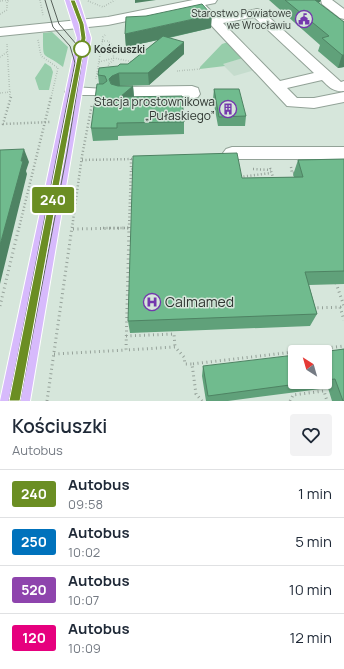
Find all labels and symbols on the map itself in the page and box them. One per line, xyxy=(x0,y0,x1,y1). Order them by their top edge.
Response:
place label: Starostwo Powiatowe we Wrocławiu xyxy=(191,6,291,32)
public building icon: Starostwo Powiatowe we Wrocławiu xyxy=(294,9,314,29)
marker: Kościuszki xyxy=(73,40,91,58)
place label: Kościuszki xyxy=(94,42,145,56)
place label: Stacja prostownikowa „Pułaskiego” xyxy=(94,93,215,124)
building icon: Stacja prostownikowa „Pułaskiego” xyxy=(218,99,238,119)
line badge: 240 xyxy=(30,187,76,213)
hospital icon: Calmamed xyxy=(142,292,162,312)
place label: Calmamed xyxy=(165,292,234,311)
north arrow xyxy=(288,345,332,389)

